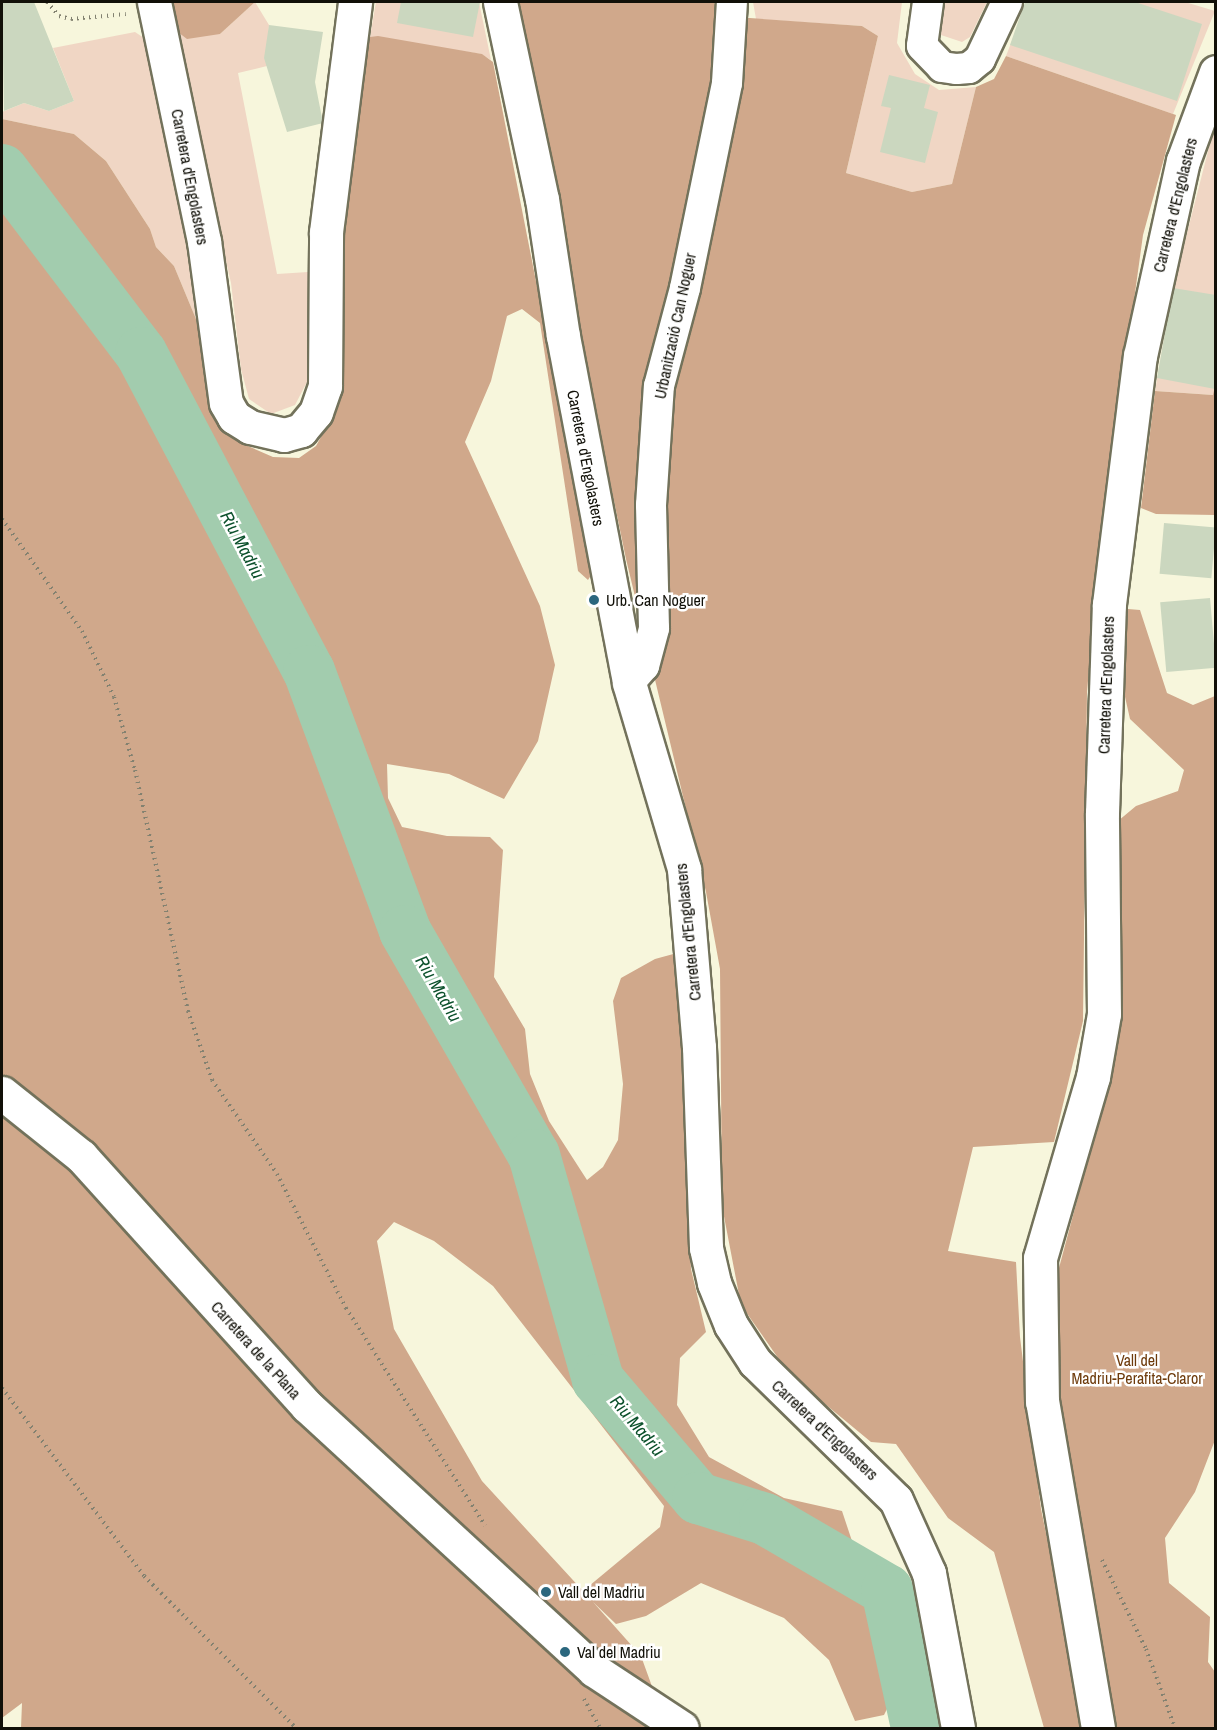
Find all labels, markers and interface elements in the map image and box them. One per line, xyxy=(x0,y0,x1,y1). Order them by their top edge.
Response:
street label: Carretera d'Engolasters xyxy=(167,107,213,247)
street label: Carretera d'Engolasters xyxy=(1149,136,1201,274)
street label: Urbanització Can Noguer xyxy=(650,251,700,401)
street label: Carretera d'Engolasters xyxy=(563,388,609,528)
water label: Riu Madriu xyxy=(215,508,269,582)
place label: Urb. Can Noguer xyxy=(606,590,705,610)
marker: Urb. Can Noguer xyxy=(587,593,601,607)
street label: Carretera d'Engolasters xyxy=(1094,616,1118,754)
street label: Carretera d'Engolasters xyxy=(671,862,705,1002)
water label: Riu Madriu xyxy=(410,952,466,1026)
street label: Carretera de la Plana xyxy=(207,1297,305,1403)
park label: Vall del Madriu-Perafita-Claror xyxy=(1071,1350,1203,1388)
street label: Carretera d'Engolasters xyxy=(768,1376,882,1484)
water label: Riu Madriu xyxy=(605,1391,669,1461)
place label: Vall del Madriu xyxy=(558,1582,645,1602)
marker: Vall del Madriu xyxy=(539,1585,553,1599)
place label: Val del Madriu xyxy=(577,1642,661,1662)
marker: Val del Madriu xyxy=(558,1645,572,1659)

